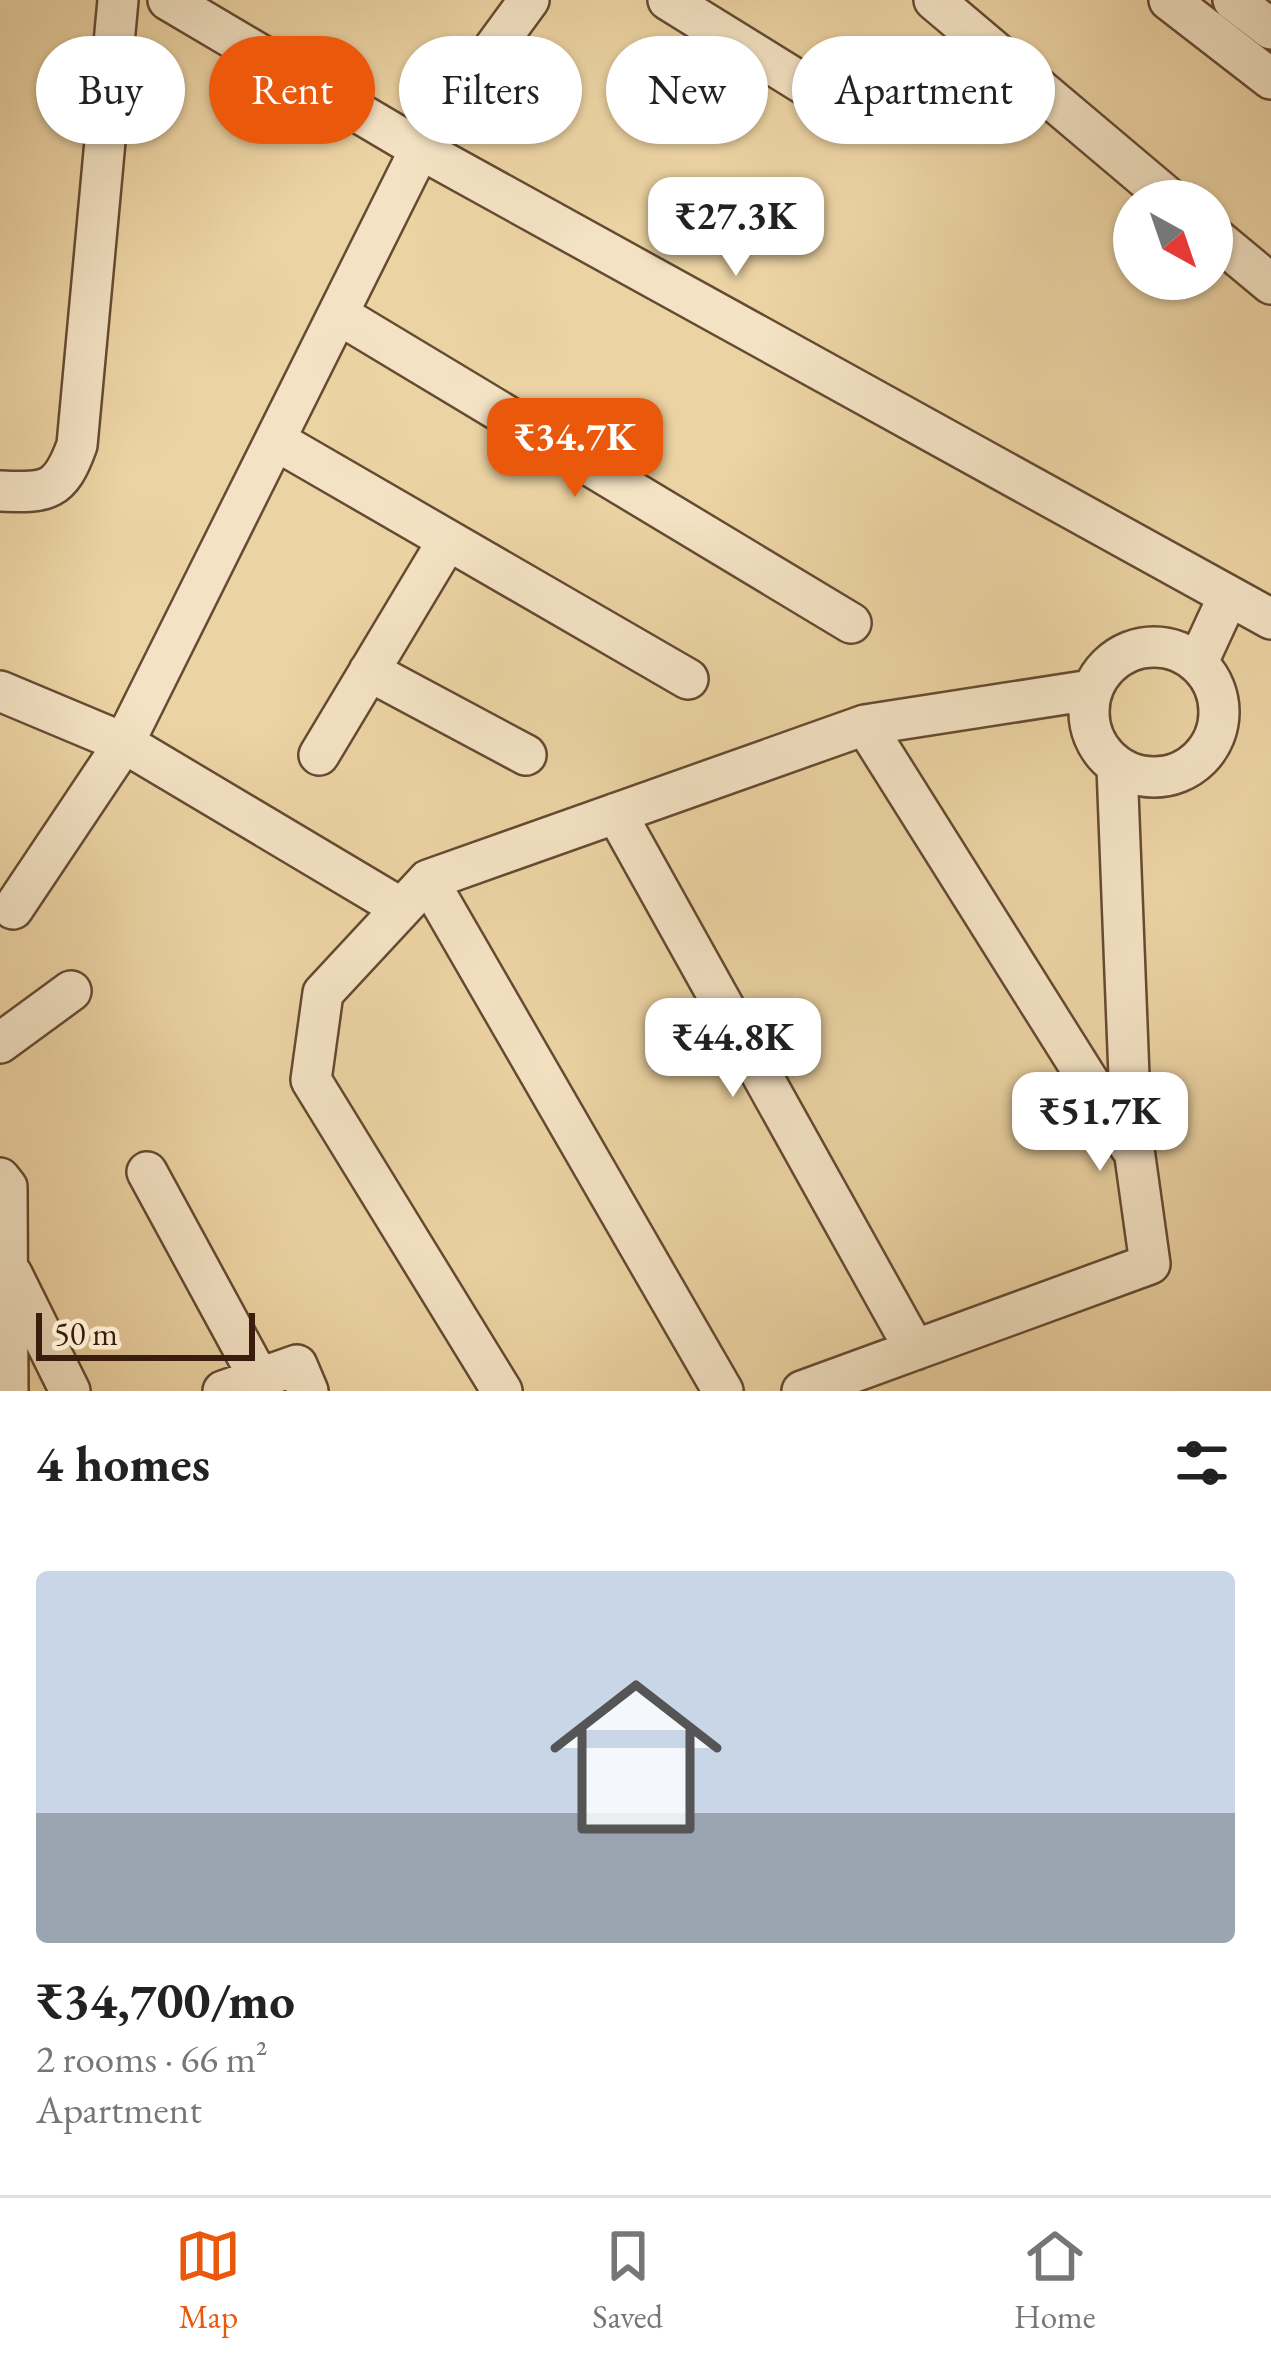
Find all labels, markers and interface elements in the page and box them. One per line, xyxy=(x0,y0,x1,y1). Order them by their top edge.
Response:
chip: Buy xyxy=(36,36,185,144)
chip: Rent xyxy=(209,36,375,144)
chip: Filters xyxy=(399,36,582,144)
chip: New xyxy=(606,36,768,144)
chip: Apartment xyxy=(792,36,1055,144)
pin: ₹27.3K xyxy=(638,177,834,279)
north arrow xyxy=(1113,180,1233,300)
map controls xyxy=(1113,180,1233,300)
text: ₹27.3K xyxy=(675,190,797,241)
pin: ₹34.7K xyxy=(477,398,673,500)
text: ₹34.7K xyxy=(514,411,636,462)
pin: ₹44.8K xyxy=(635,998,831,1100)
text: ₹44.8K xyxy=(672,1011,794,1062)
pin: ₹51.7K xyxy=(1002,1072,1198,1174)
text: ₹51.7K xyxy=(1039,1085,1161,1136)
scale bar xyxy=(36,1307,255,1360)
text: 50 m xyxy=(54,1312,118,1355)
text: 4 homes xyxy=(36,1430,210,1496)
icon: filters xyxy=(1169,1430,1235,1496)
icon: home xyxy=(528,1649,744,1865)
text: ₹34,700/mo xyxy=(36,1967,295,2033)
text: 2 rooms · 66 m² xyxy=(36,2033,268,2084)
text: Apartment xyxy=(36,2084,202,2135)
tab: Map xyxy=(175,2223,241,2338)
tab: Saved xyxy=(592,2223,663,2338)
tab: Home xyxy=(1014,2223,1096,2338)

